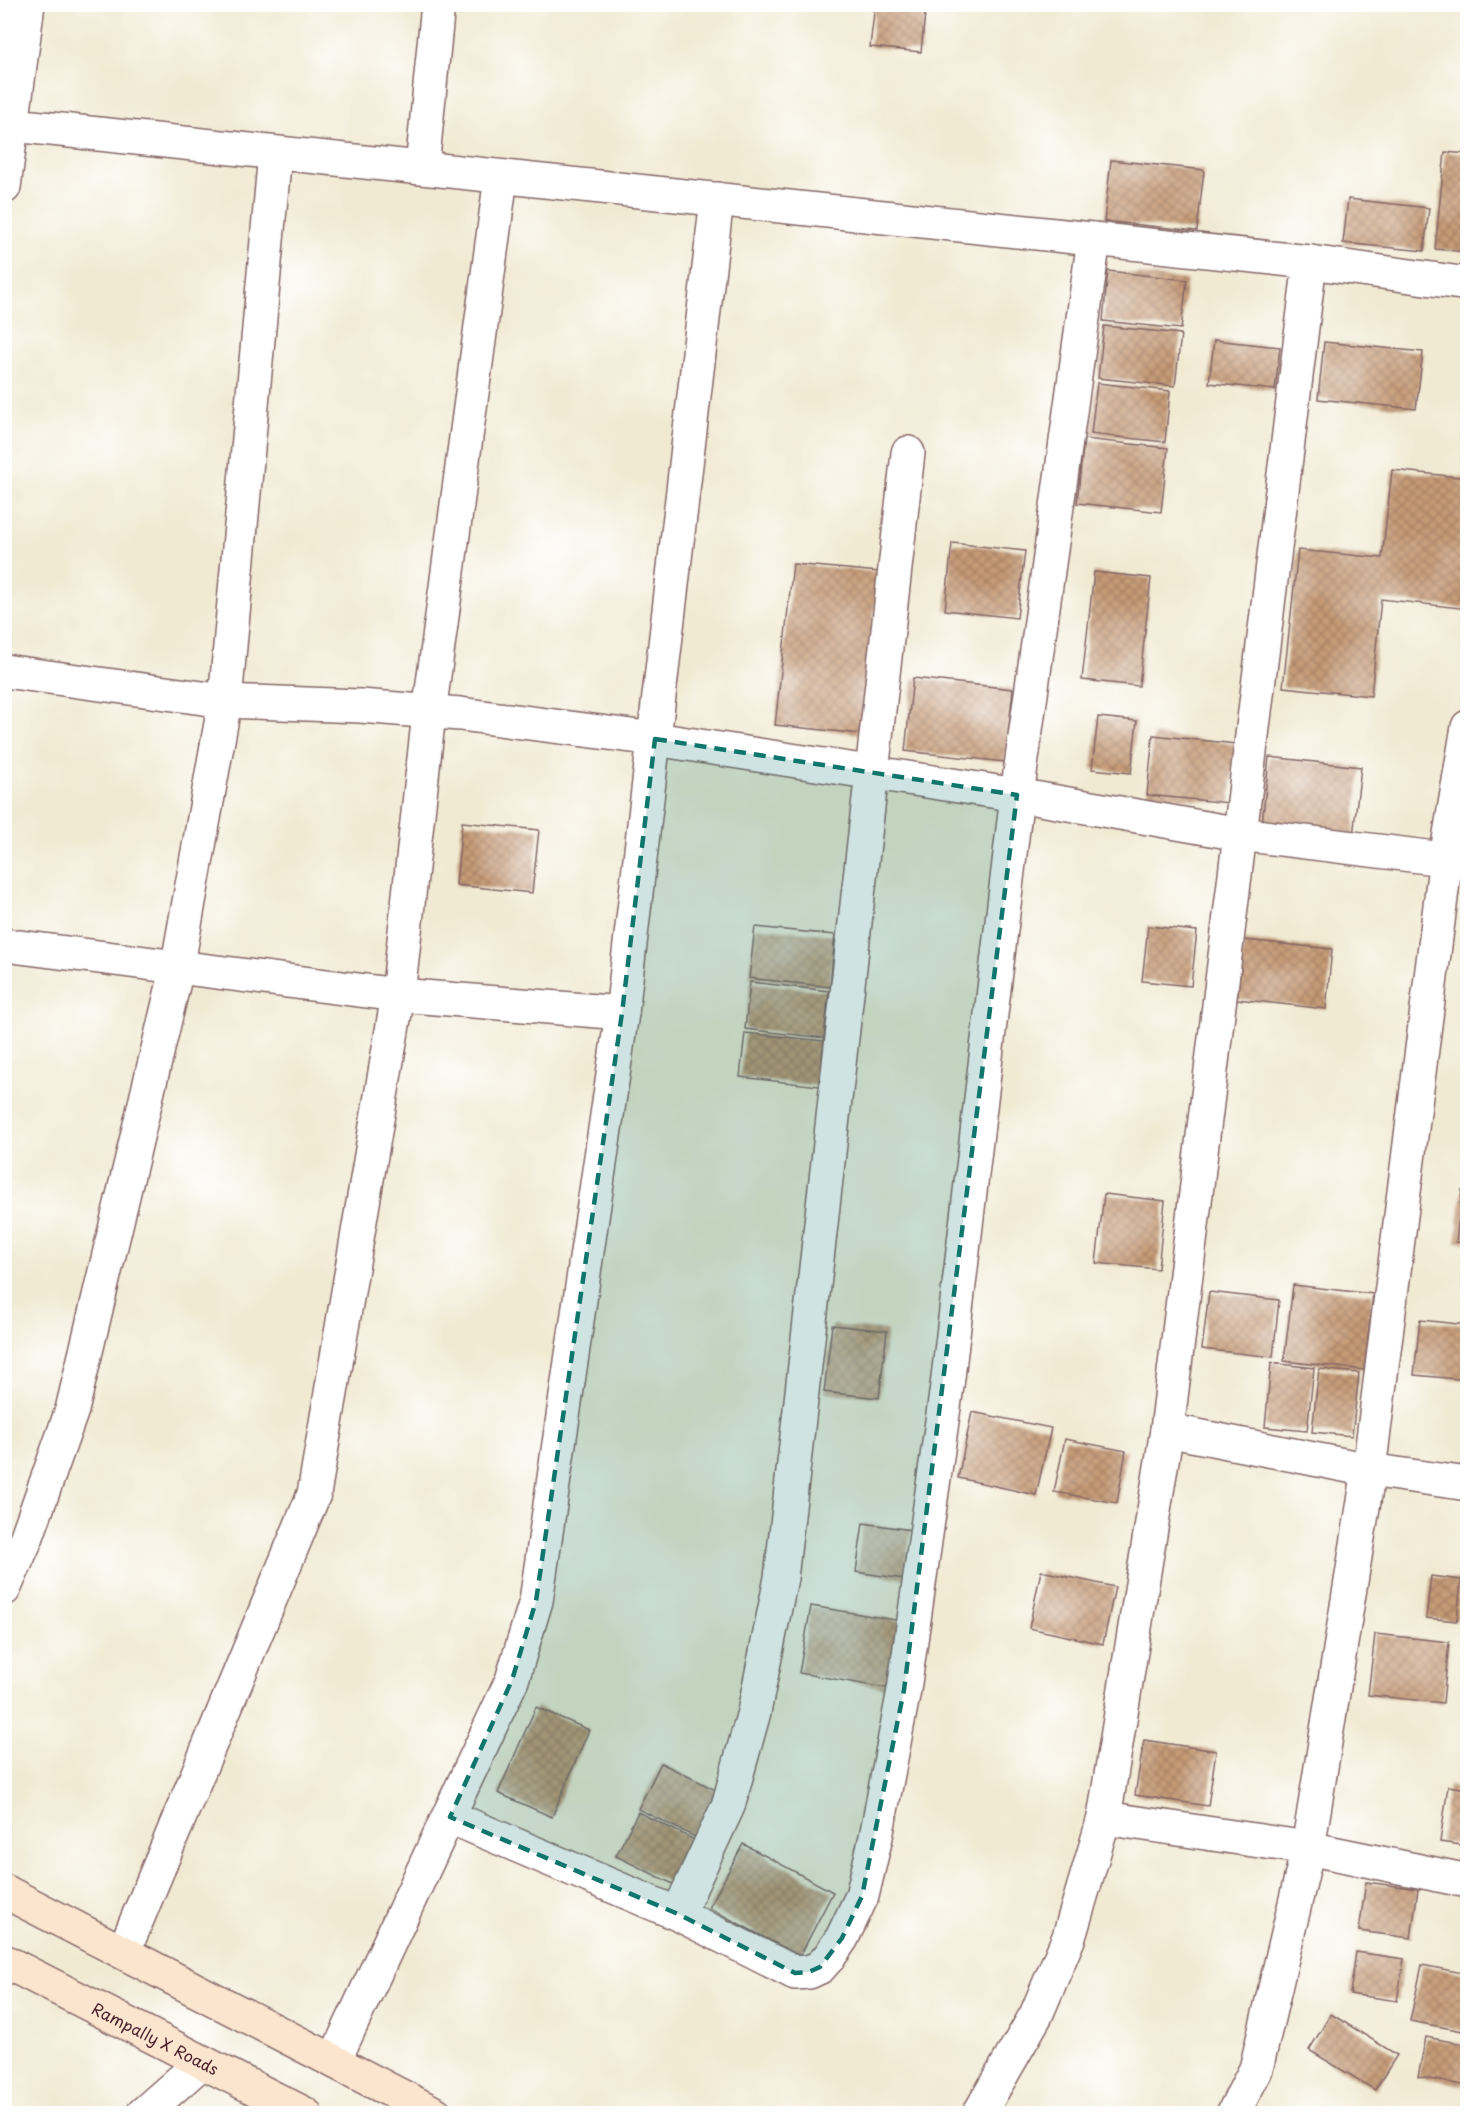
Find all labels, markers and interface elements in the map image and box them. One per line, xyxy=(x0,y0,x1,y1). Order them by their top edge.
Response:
street label: Rampally X Roads xyxy=(88,1996,223,2080)

